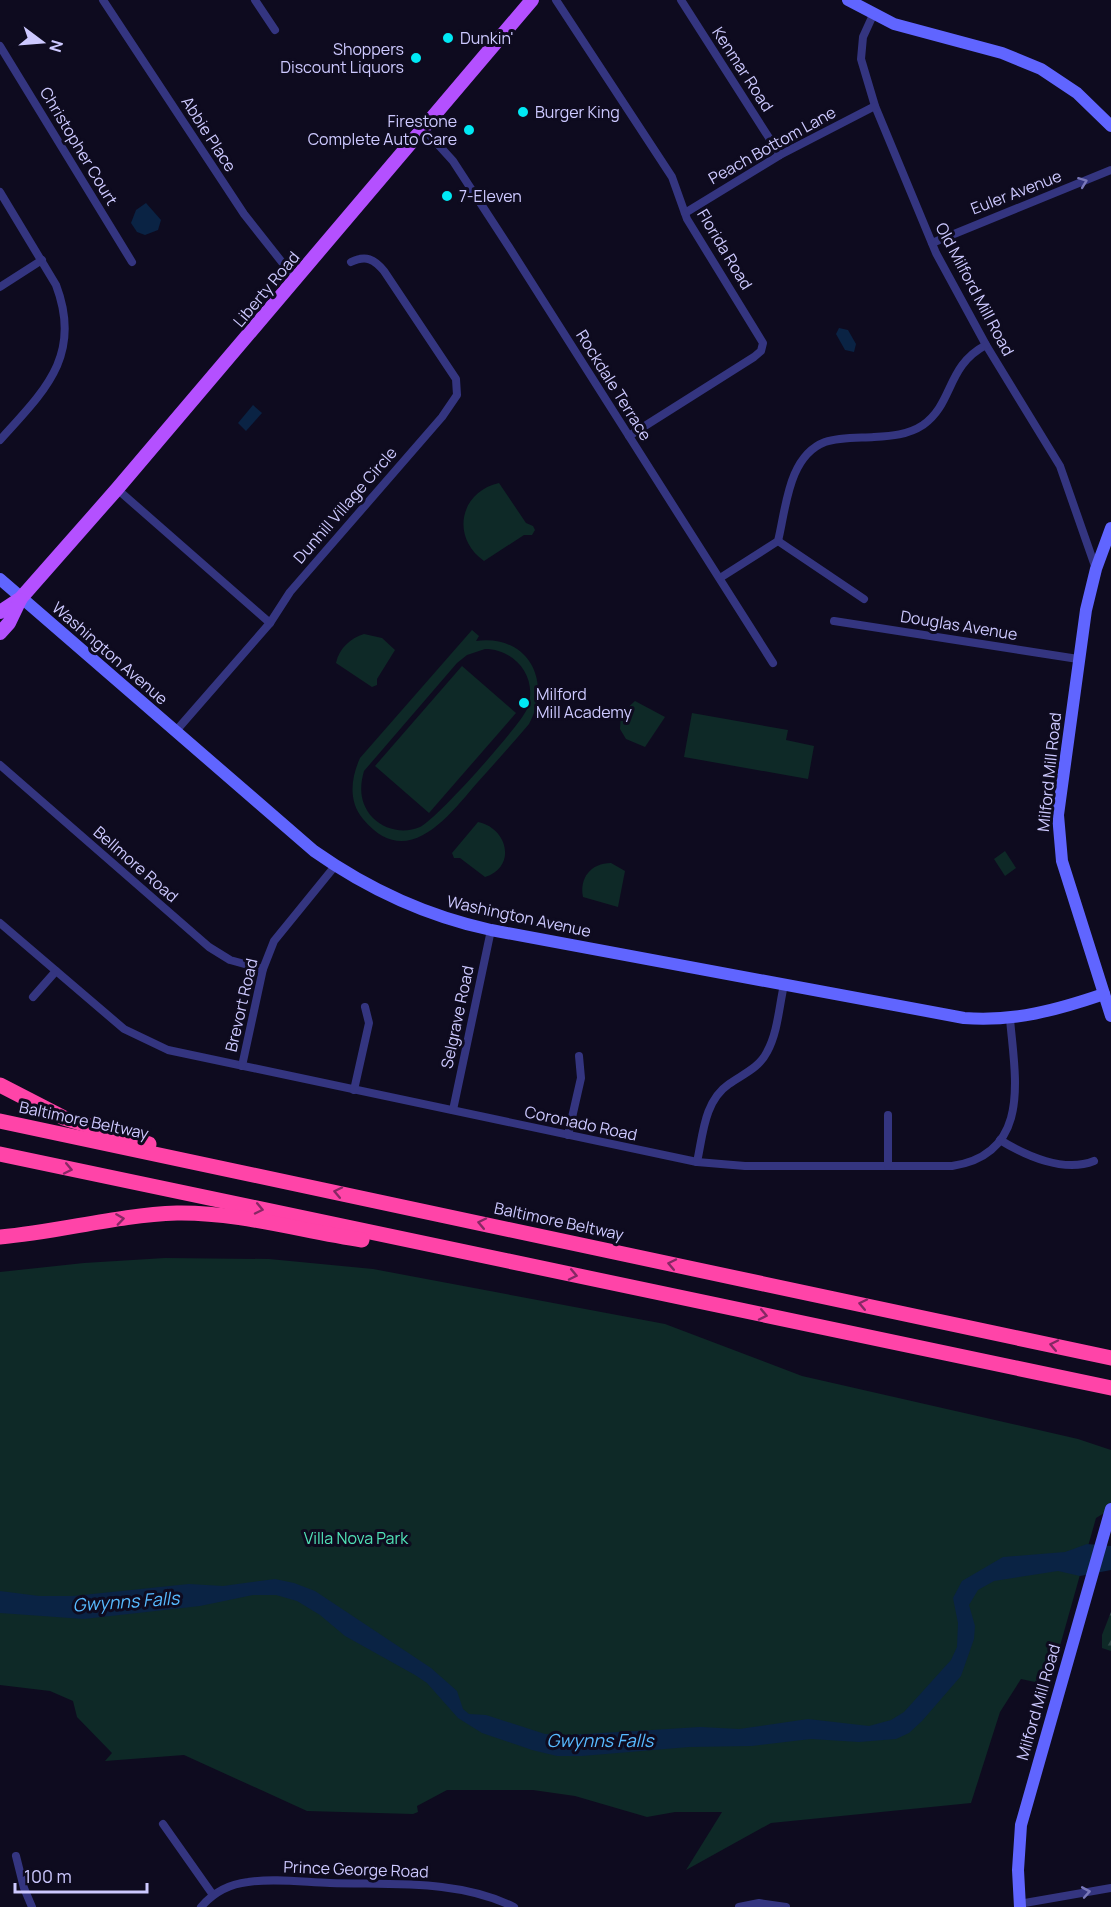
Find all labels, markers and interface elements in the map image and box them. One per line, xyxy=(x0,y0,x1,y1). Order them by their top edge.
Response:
north arrow xyxy=(12,12,72,72)
street label: Kenmar Road xyxy=(707,22,779,116)
place label: Dunkin' xyxy=(460,27,514,49)
marker: Dunkin' xyxy=(441,31,455,45)
text: N xyxy=(44,38,69,55)
place label: Shoppers Discount Liquors xyxy=(280,38,404,78)
marker: Shoppers Discount Liquors xyxy=(409,51,423,65)
street label: Christopher Court xyxy=(35,83,123,209)
street label: Abbie Place xyxy=(176,92,242,176)
place label: Burger King xyxy=(535,101,620,123)
street label: Peach Bottom Lane xyxy=(704,101,840,189)
marker: Burger King xyxy=(516,105,530,119)
place label: Firestone Complete Auto Care xyxy=(308,110,457,150)
marker: Firestone Complete Auto Care xyxy=(462,123,476,137)
street label: Euler Avenue xyxy=(967,165,1065,219)
one-way arrow xyxy=(1077,177,1088,189)
place label: 7-Eleven xyxy=(459,185,522,207)
marker: 7-Eleven xyxy=(440,189,454,203)
street label: Florida Road xyxy=(692,205,758,293)
street label: Old Milford Mill Road xyxy=(931,219,1019,359)
street label: Liberty Road xyxy=(228,247,304,331)
street label: Rockdale Terrace xyxy=(571,326,657,444)
street label: Dunhill Village Circle xyxy=(288,442,402,568)
street label: Washington Avenue xyxy=(47,597,173,709)
street label: Douglas Avenue xyxy=(899,605,1019,645)
place label: Milford Mill Academy xyxy=(536,683,633,723)
marker: Milford Mill Academy xyxy=(517,696,531,710)
street label: Milford Mill Road xyxy=(1032,711,1066,833)
street label: Bellmore Road xyxy=(89,821,183,907)
street label: Washington Avenue xyxy=(445,890,593,942)
street label: Brevort Road xyxy=(220,956,262,1054)
street label: Selgrave Road xyxy=(435,963,479,1071)
street label: Baltimore Beltway xyxy=(17,1096,151,1145)
street label: Coronado Road xyxy=(523,1100,639,1146)
one-way arrow xyxy=(62,1161,72,1174)
one-way arrow xyxy=(333,1186,343,1199)
street label: Baltimore Beltway xyxy=(492,1197,626,1246)
one-way arrow xyxy=(253,1202,263,1215)
one-way arrow xyxy=(115,1214,125,1226)
one-way arrow xyxy=(477,1217,487,1230)
one-way arrow xyxy=(668,1258,678,1271)
one-way arrow xyxy=(567,1268,577,1281)
one-way arrow xyxy=(858,1299,868,1312)
one-way arrow xyxy=(758,1308,768,1321)
one-way arrow xyxy=(1049,1339,1059,1352)
park label: Villa Nova Park xyxy=(304,1527,409,1549)
water label: Gwynns Falls xyxy=(72,1585,182,1617)
street label: Milford Mill Road xyxy=(1011,1641,1065,1763)
water label: Gwynns Falls xyxy=(547,1728,655,1752)
street label: Prince George Road xyxy=(283,1855,429,1883)
scale bar xyxy=(15,1856,147,1894)
text: 100 m xyxy=(24,1864,72,1888)
one-way arrow xyxy=(1080,1886,1090,1899)

